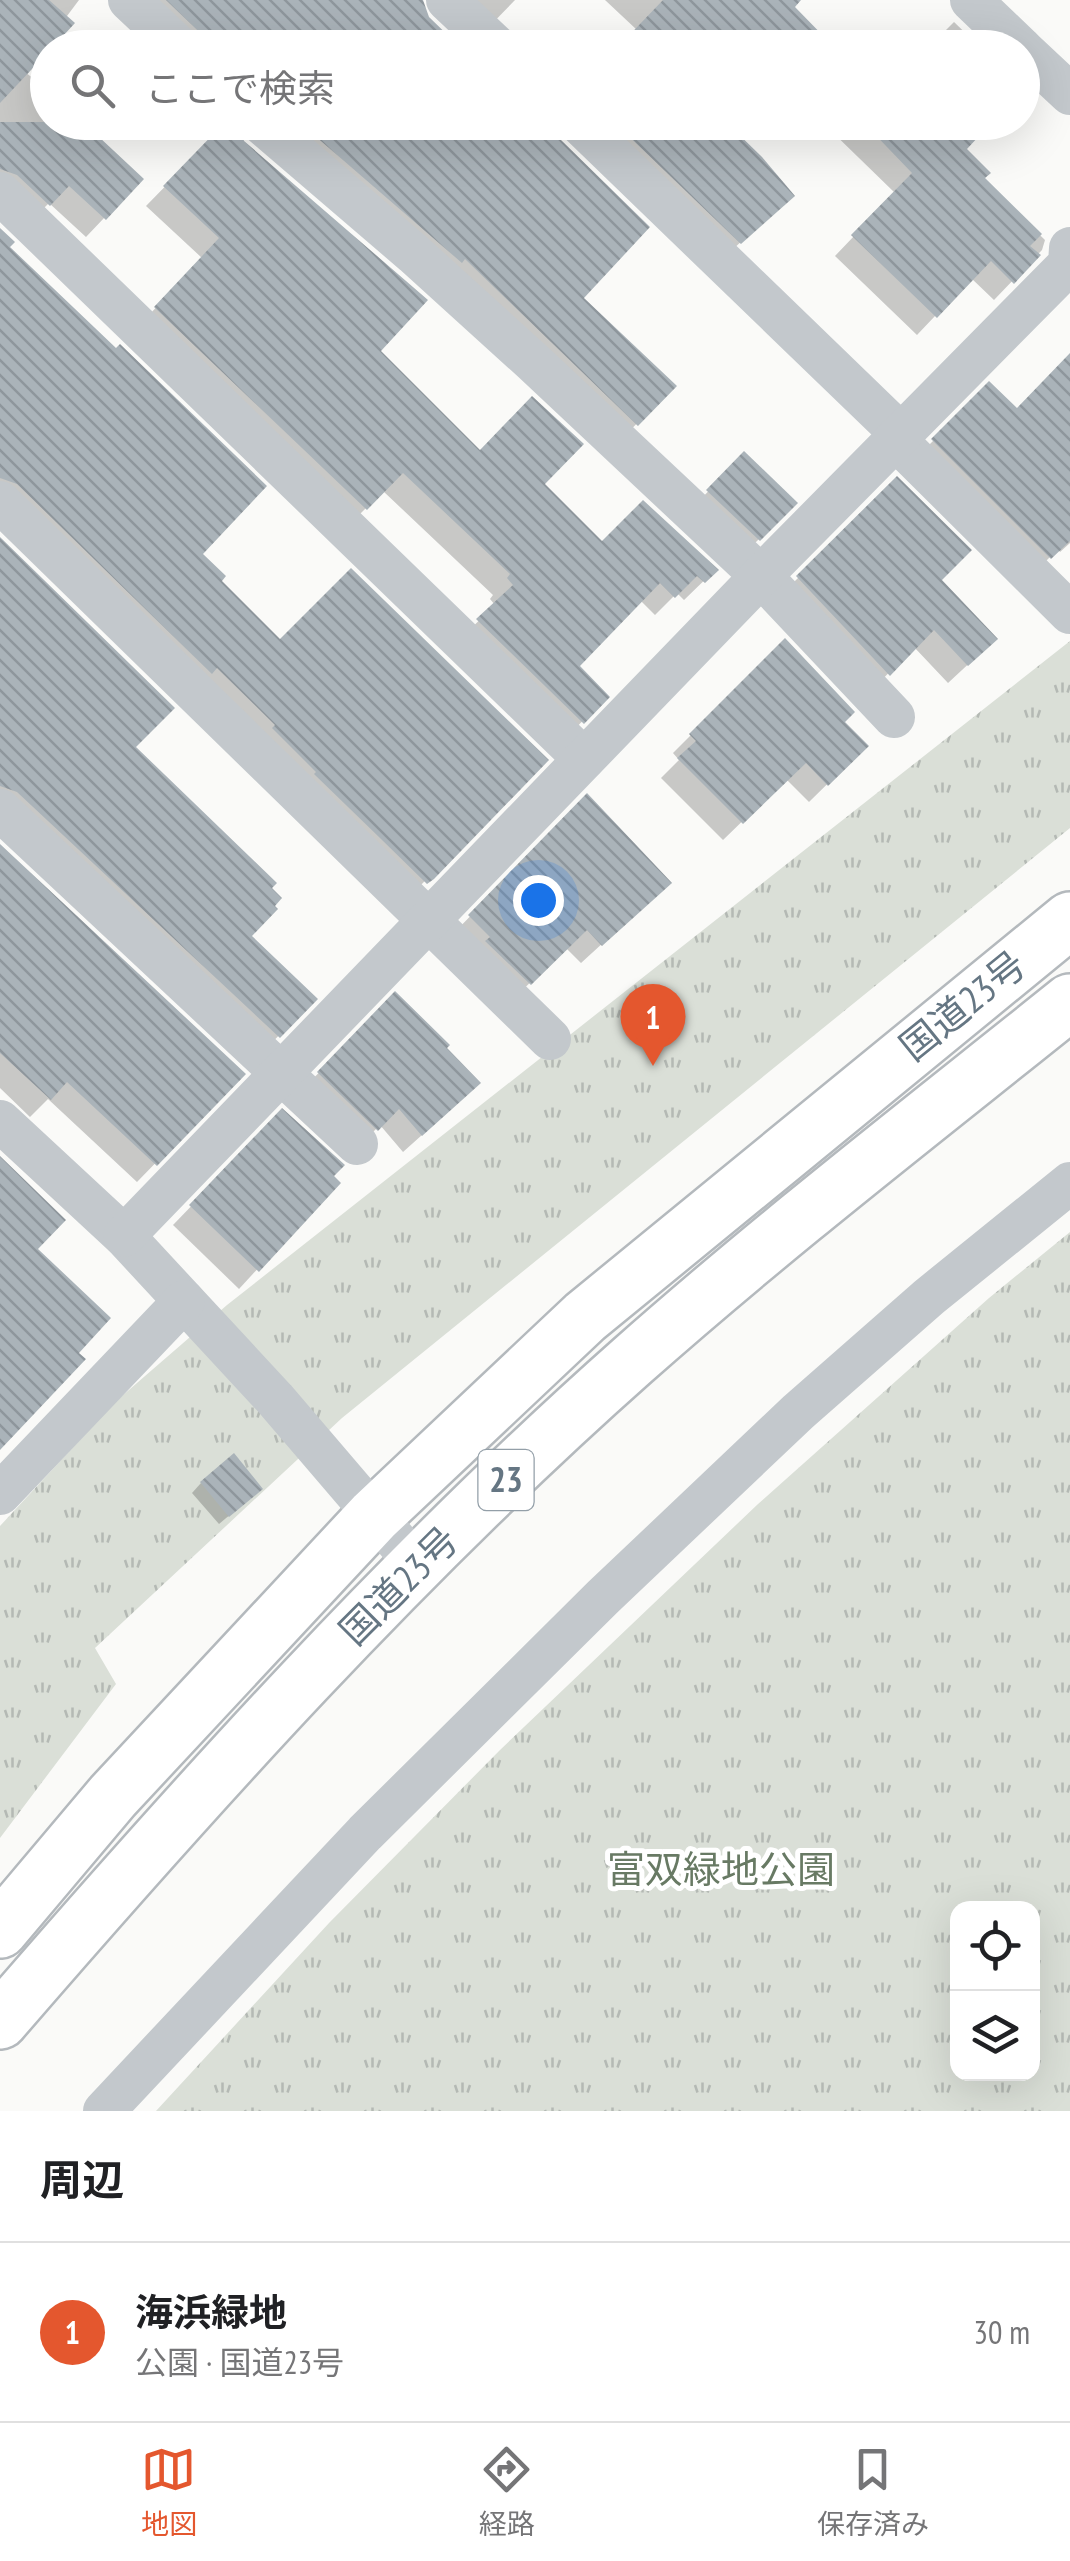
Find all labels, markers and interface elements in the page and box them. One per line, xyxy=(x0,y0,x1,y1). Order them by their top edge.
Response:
search box xyxy=(30,30,1040,140)
icon: search xyxy=(65,58,120,113)
text: ここで検索 xyxy=(145,63,335,112)
your location xyxy=(513,875,564,926)
street label: 国道23号 xyxy=(889,939,1035,1071)
pin: 1 xyxy=(620,984,686,1066)
road number: 23 xyxy=(478,1450,534,1510)
street label: 国道23号 xyxy=(328,1515,468,1655)
park label: 富双緑地公園 xyxy=(607,1844,835,1893)
map controls xyxy=(950,1901,1040,2081)
button: locate xyxy=(950,1901,1040,1991)
button: layers xyxy=(950,1991,1040,2081)
text: 周辺 xyxy=(40,2152,124,2207)
text: 海浜緑地 xyxy=(135,2287,287,2336)
text: 1 xyxy=(65,2311,80,2353)
text: 30 m xyxy=(974,2311,1030,2353)
text: 公園 · 国道23号 xyxy=(135,2341,344,2383)
tab: 地図 xyxy=(141,2442,197,2542)
tab: 経路 xyxy=(479,2442,535,2542)
tab: 保存済み xyxy=(817,2442,929,2542)

